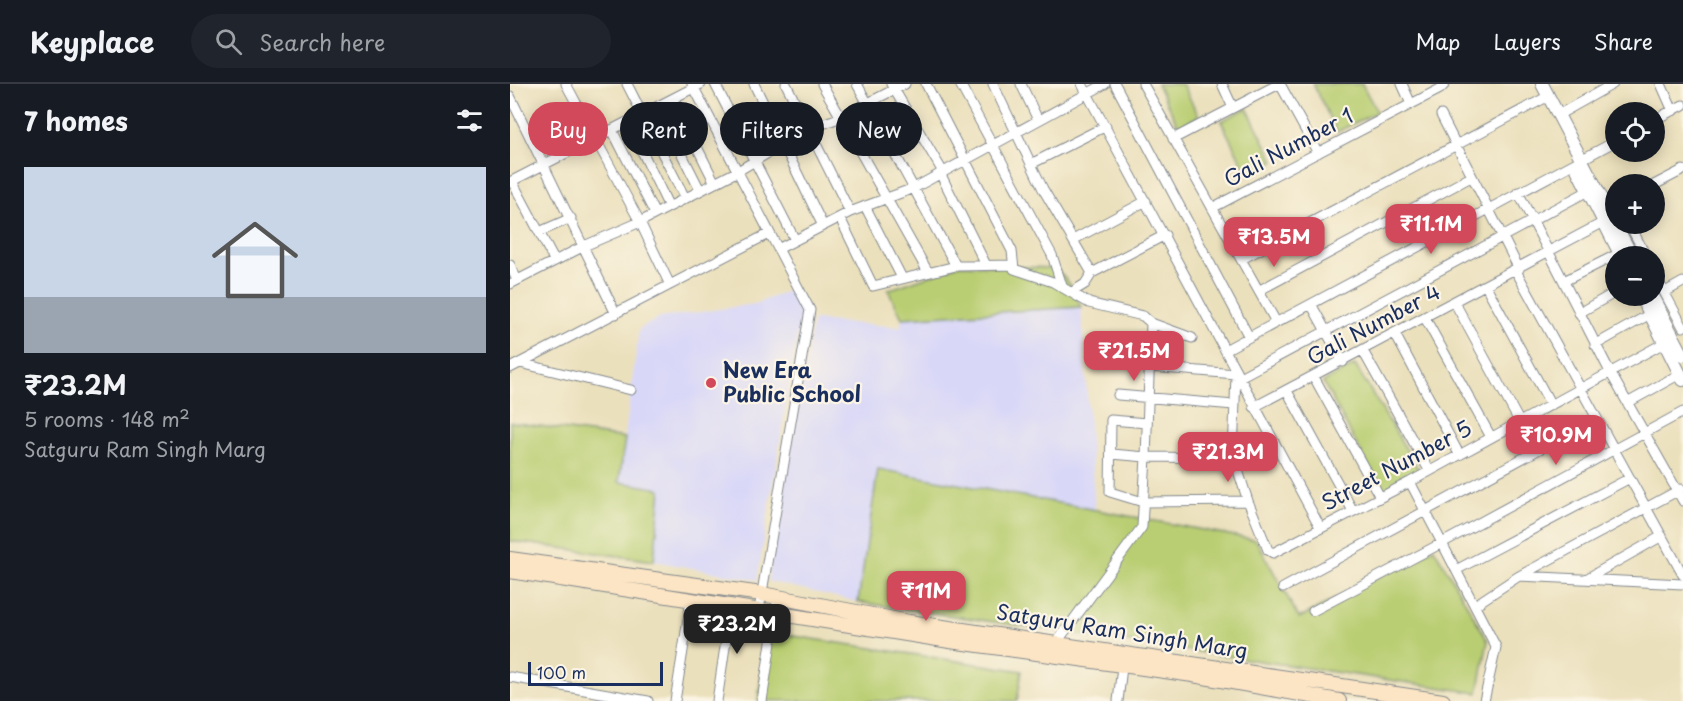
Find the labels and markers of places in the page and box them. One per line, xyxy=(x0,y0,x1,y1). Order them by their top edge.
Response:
pin: ₹11.1M xyxy=(1382,204,1480,255)
pin: ₹13.5M xyxy=(1225,217,1323,268)
pin: ₹21.5M xyxy=(1085,331,1183,382)
place label: New Era Public School xyxy=(723,353,861,409)
marker: New Era Public School xyxy=(704,376,718,390)
pin: ₹10.9M xyxy=(1507,415,1605,466)
pin: ₹21.3M xyxy=(1179,432,1277,483)
pin: ₹11M xyxy=(890,571,962,622)
pin: ₹23.2M xyxy=(688,604,786,655)

